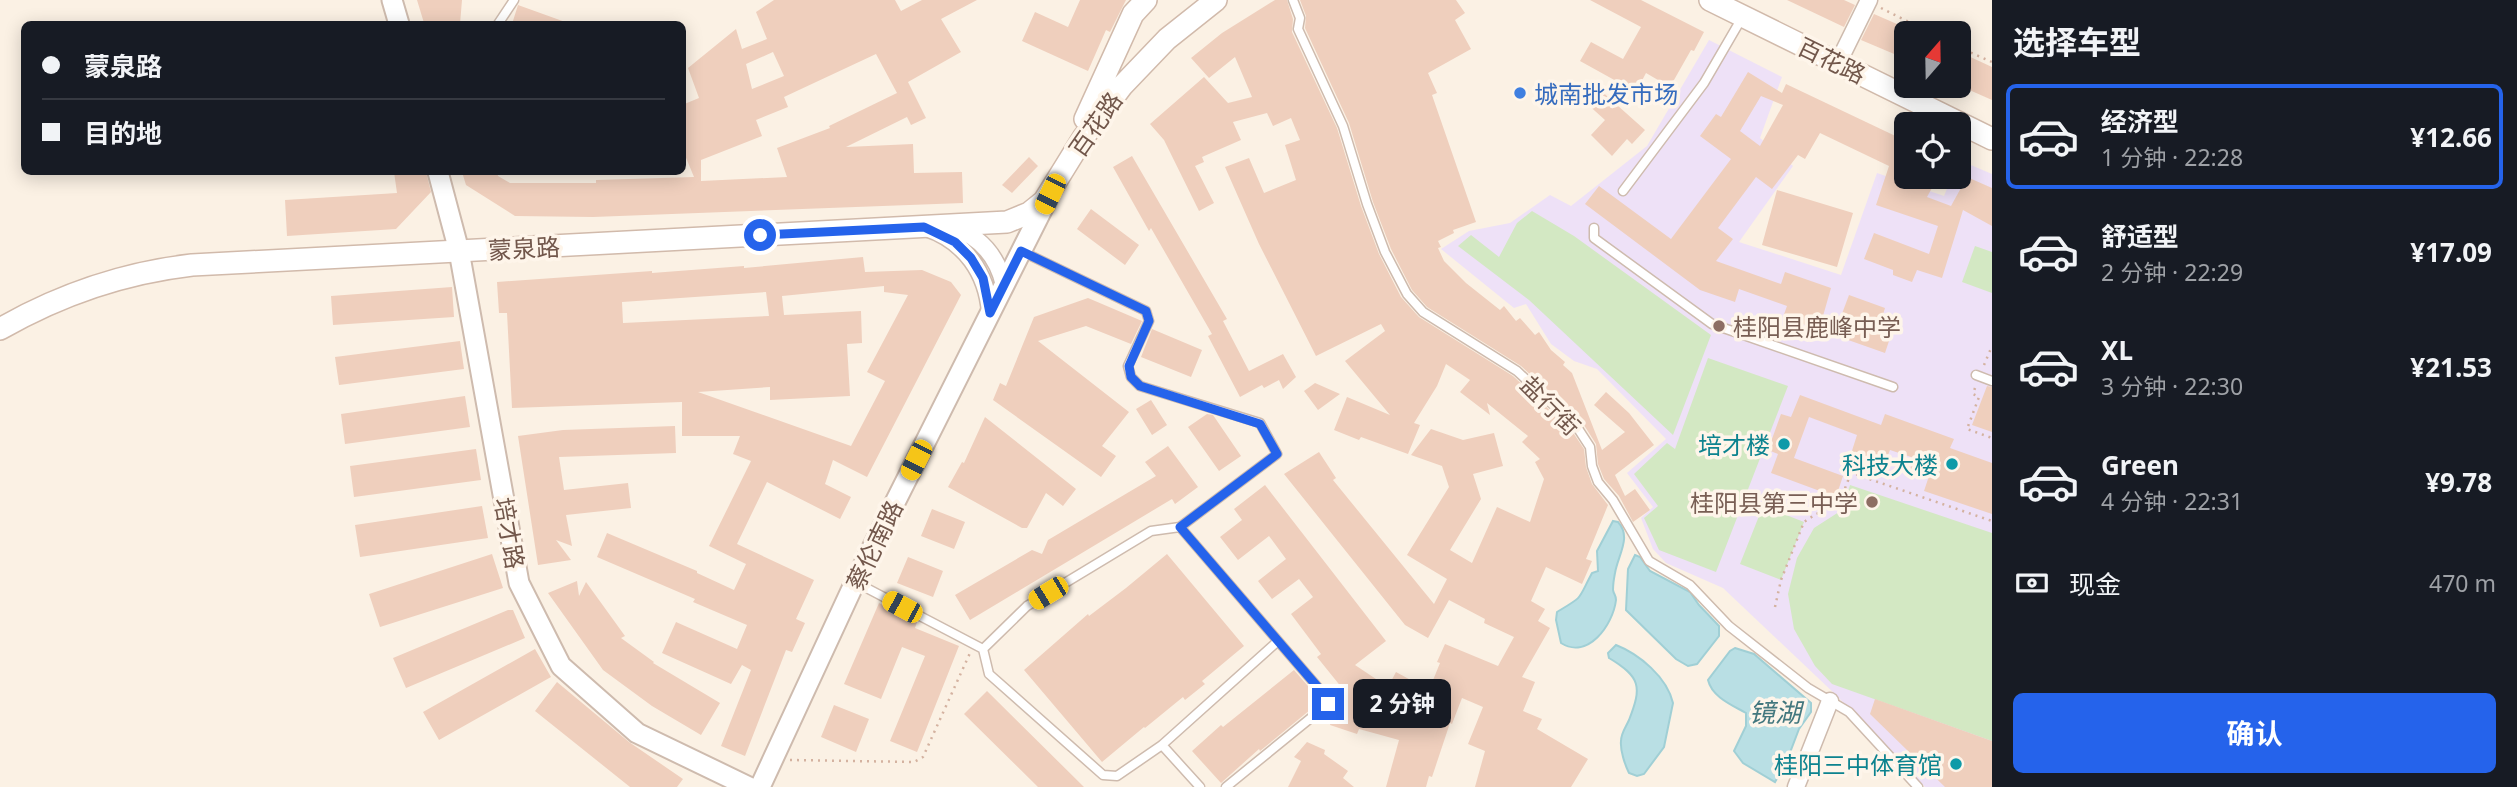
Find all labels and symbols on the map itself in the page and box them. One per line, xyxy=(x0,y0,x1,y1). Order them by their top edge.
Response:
north arrow xyxy=(1894,21,1970,98)
street label: 百花路 xyxy=(1792,29,1872,91)
place label: 城南批发市场 xyxy=(1534,77,1678,110)
street label: 百花路 xyxy=(1061,85,1129,163)
marker: 城南批发市场 xyxy=(1512,85,1528,101)
car xyxy=(1032,171,1069,217)
route start xyxy=(744,219,776,251)
street label: 蒙泉路 xyxy=(487,230,561,266)
place label: 桂阳县鹿峰中学 xyxy=(1733,310,1901,343)
marker: 桂阳县鹿峰中学 xyxy=(1711,318,1727,334)
street label: 盐行街 xyxy=(1514,368,1588,442)
place label: 培才楼 xyxy=(1698,428,1770,461)
marker: 培才楼 xyxy=(1776,436,1792,452)
car xyxy=(898,437,935,483)
place label: 科技大楼 xyxy=(1842,448,1938,481)
marker: 科技大楼 xyxy=(1944,456,1960,472)
place label: 桂阳县第三中学 xyxy=(1690,486,1858,519)
marker: 桂阳县第三中学 xyxy=(1864,494,1880,510)
street label: 培才路 xyxy=(487,495,533,571)
street label: 蔡伦南路 xyxy=(838,495,910,595)
car xyxy=(1025,573,1072,613)
car xyxy=(879,588,926,626)
callout: 2 分钟 xyxy=(1352,680,1450,728)
route end xyxy=(1312,688,1344,720)
water label: 镜湖 xyxy=(1749,694,1805,730)
place label: 桂阳三中体育馆 xyxy=(1774,748,1942,781)
marker: 桂阳三中体育馆 xyxy=(1948,756,1964,772)

